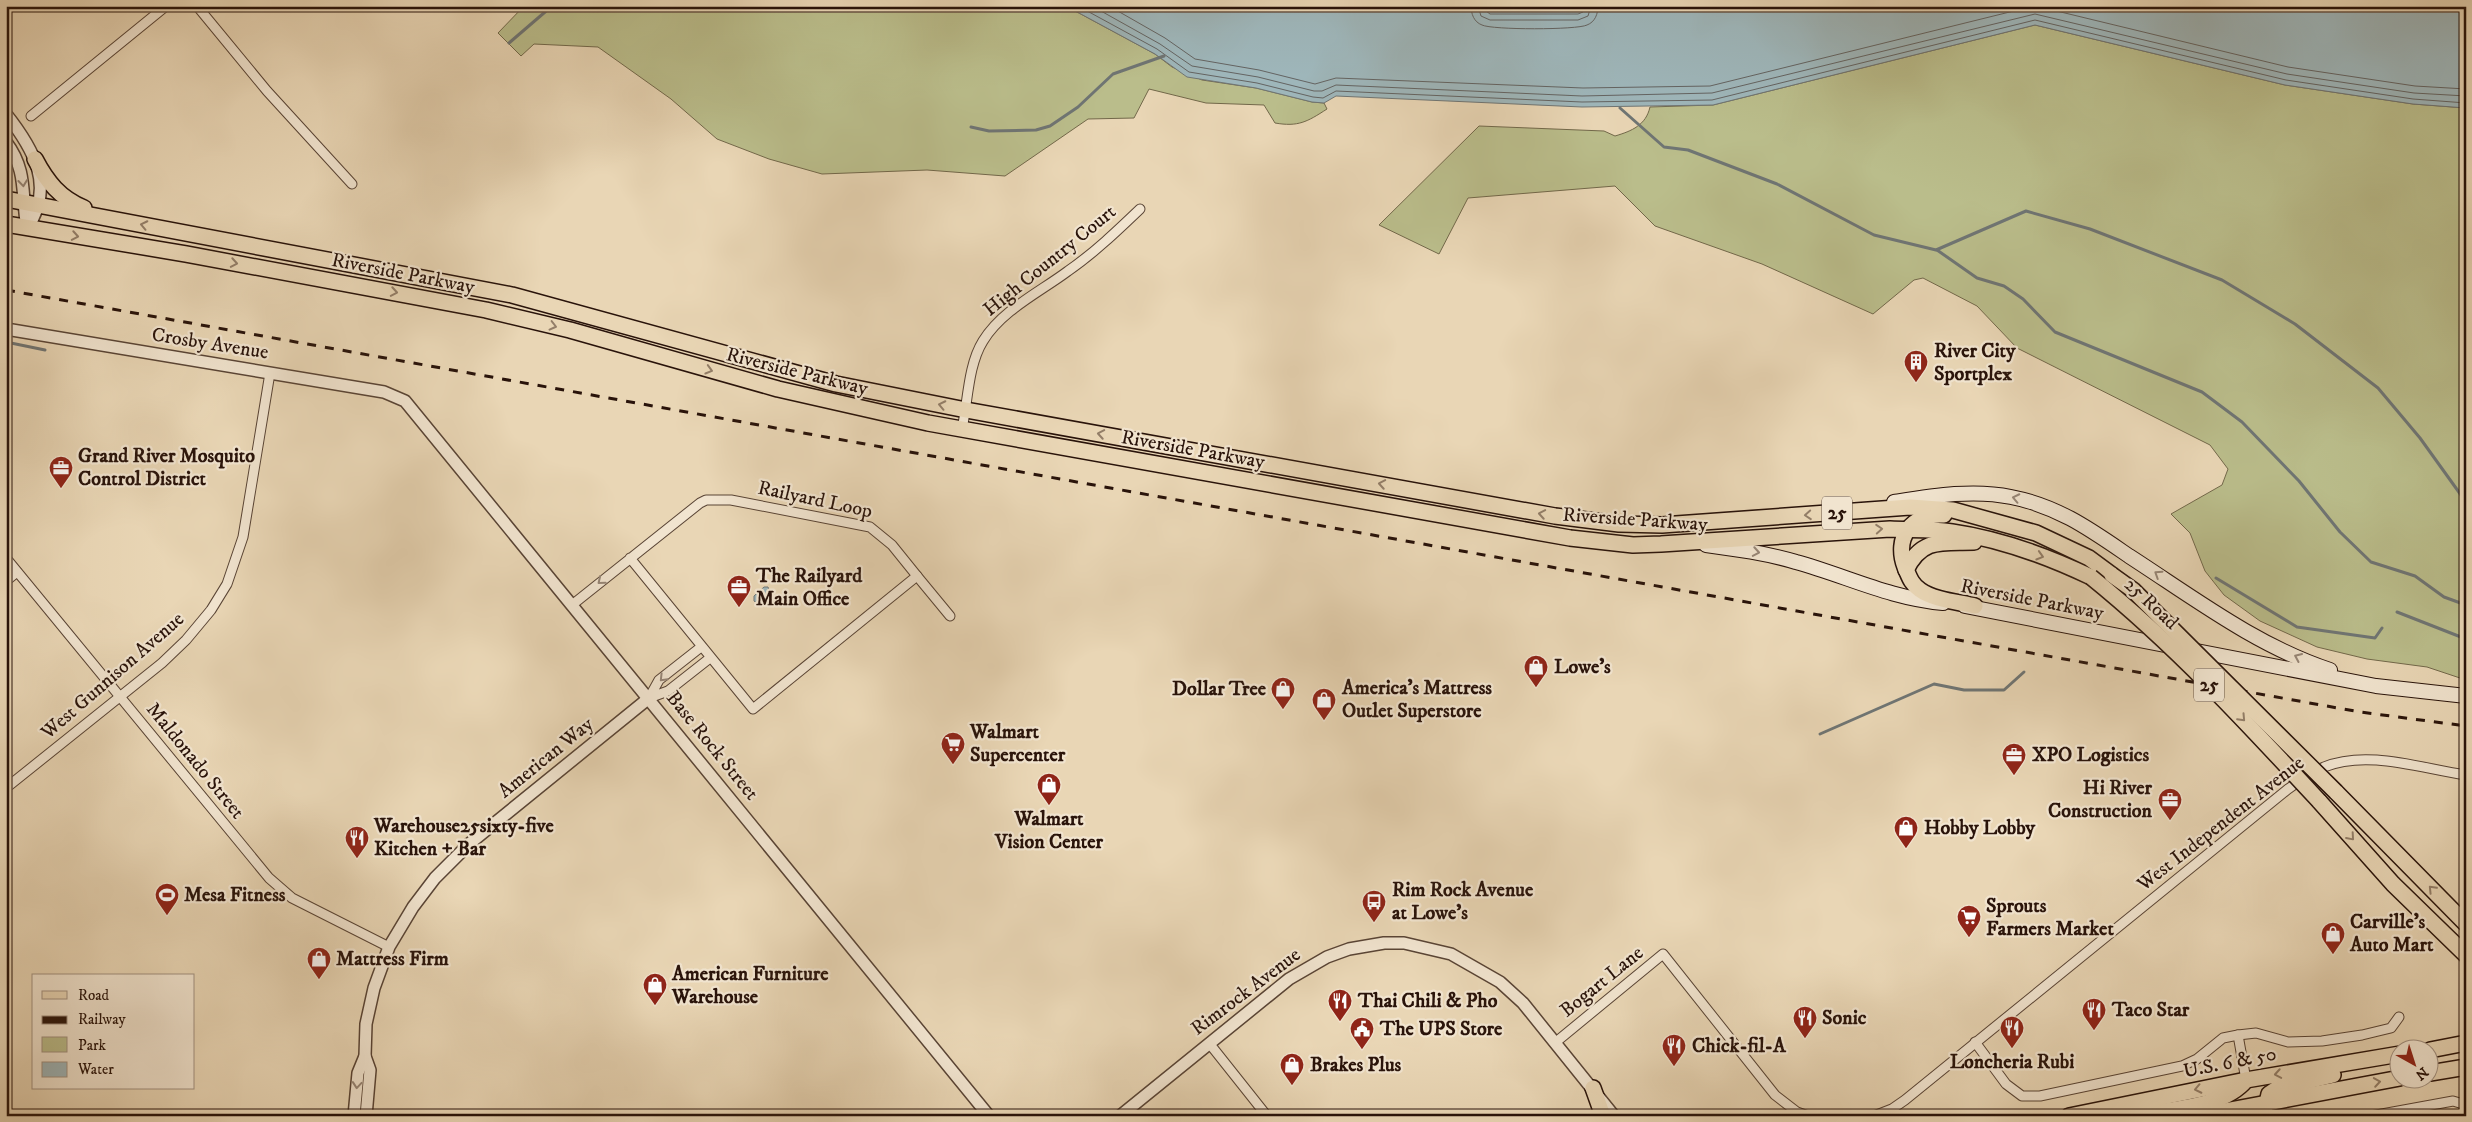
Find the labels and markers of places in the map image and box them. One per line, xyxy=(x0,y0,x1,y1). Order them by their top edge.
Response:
place label: River City Sportplex xyxy=(1934,339,2016,387)
building icon: River City Sportplex xyxy=(1903,349,1929,383)
place label: Grand River Mosquito Control District xyxy=(78,444,255,492)
office icon: Grand River Mosquito Control District xyxy=(48,455,74,489)
place label: The Railyard Main Office xyxy=(755,564,863,612)
office icon: The Railyard Main Office xyxy=(726,574,752,608)
shop icon: Lowe's xyxy=(1523,654,1549,688)
place label: Lowe's xyxy=(1554,655,1611,680)
shop icon: Dollar Tree xyxy=(1270,676,1296,710)
place label: America's Mattress Outlet Superstore xyxy=(1341,676,1492,724)
place label: Dollar Tree xyxy=(1172,677,1267,702)
shop icon: America's Mattress Outlet Superstore xyxy=(1311,687,1337,721)
place label: Walmart Supercenter xyxy=(969,720,1066,768)
supermarket icon: Walmart Supercenter xyxy=(940,731,966,765)
office icon: XPO Logistics xyxy=(2001,742,2027,776)
place label: XPO Logistics xyxy=(2032,743,2149,768)
shop icon: Walmart Vision Center xyxy=(1036,772,1062,806)
place label: Hi River Construction xyxy=(2048,776,2153,824)
office icon: Hi River Construction xyxy=(2157,787,2183,821)
place label: Walmart Vision Center xyxy=(994,807,1104,855)
place label: Warehouse25sixty-five Kitchen + Bar xyxy=(373,814,554,862)
shop icon: Hobby Lobby xyxy=(1893,815,1919,849)
place label: Hobby Lobby xyxy=(1924,816,2036,841)
restaurant icon: Warehouse25sixty-five Kitchen + Bar xyxy=(344,825,370,859)
place label: Rim Rock Avenue at Lowe's xyxy=(1392,878,1534,926)
sports icon: Mesa Fitness xyxy=(154,882,180,916)
place label: Mesa Fitness xyxy=(184,883,286,908)
bus stop icon: Rim Rock Avenue at Lowe's xyxy=(1361,889,1387,923)
place label: Sprouts Farmers Market xyxy=(1986,894,2114,942)
supermarket icon: Sprouts Farmers Market xyxy=(1956,904,1982,938)
place label: Carville's Auto Mart xyxy=(2349,910,2434,958)
shop icon: Carville's Auto Mart xyxy=(2320,921,2346,955)
shop icon: Mattress Firm xyxy=(306,946,332,980)
place label: Mattress Firm xyxy=(336,947,449,972)
place label: American Furniture Warehouse xyxy=(671,962,829,1010)
shop icon: American Furniture Warehouse xyxy=(642,972,668,1006)
restaurant icon: Thai Chili & Pho xyxy=(1327,988,1353,1022)
place label: Thai Chili & Pho xyxy=(1357,989,1498,1014)
restaurant icon: Taco Star xyxy=(2081,997,2107,1031)
place label: Taco Star xyxy=(2111,998,2190,1023)
restaurant icon: Sonic xyxy=(1792,1005,1818,1039)
place label: Sonic xyxy=(1822,1006,1867,1031)
restaurant icon: Loncheria Rubi xyxy=(1999,1015,2025,1049)
public building icon: The UPS Store xyxy=(1349,1016,1375,1050)
place label: The UPS Store xyxy=(1379,1017,1503,1042)
restaurant icon: Chick-fil-A xyxy=(1661,1033,1687,1067)
place label: Chick-fil-A xyxy=(1692,1034,1787,1059)
place label: Loncheria Rubi xyxy=(1950,1050,2074,1075)
shop icon: Brakes Plus xyxy=(1279,1052,1305,1086)
place label: Brakes Plus xyxy=(1310,1053,1402,1078)

